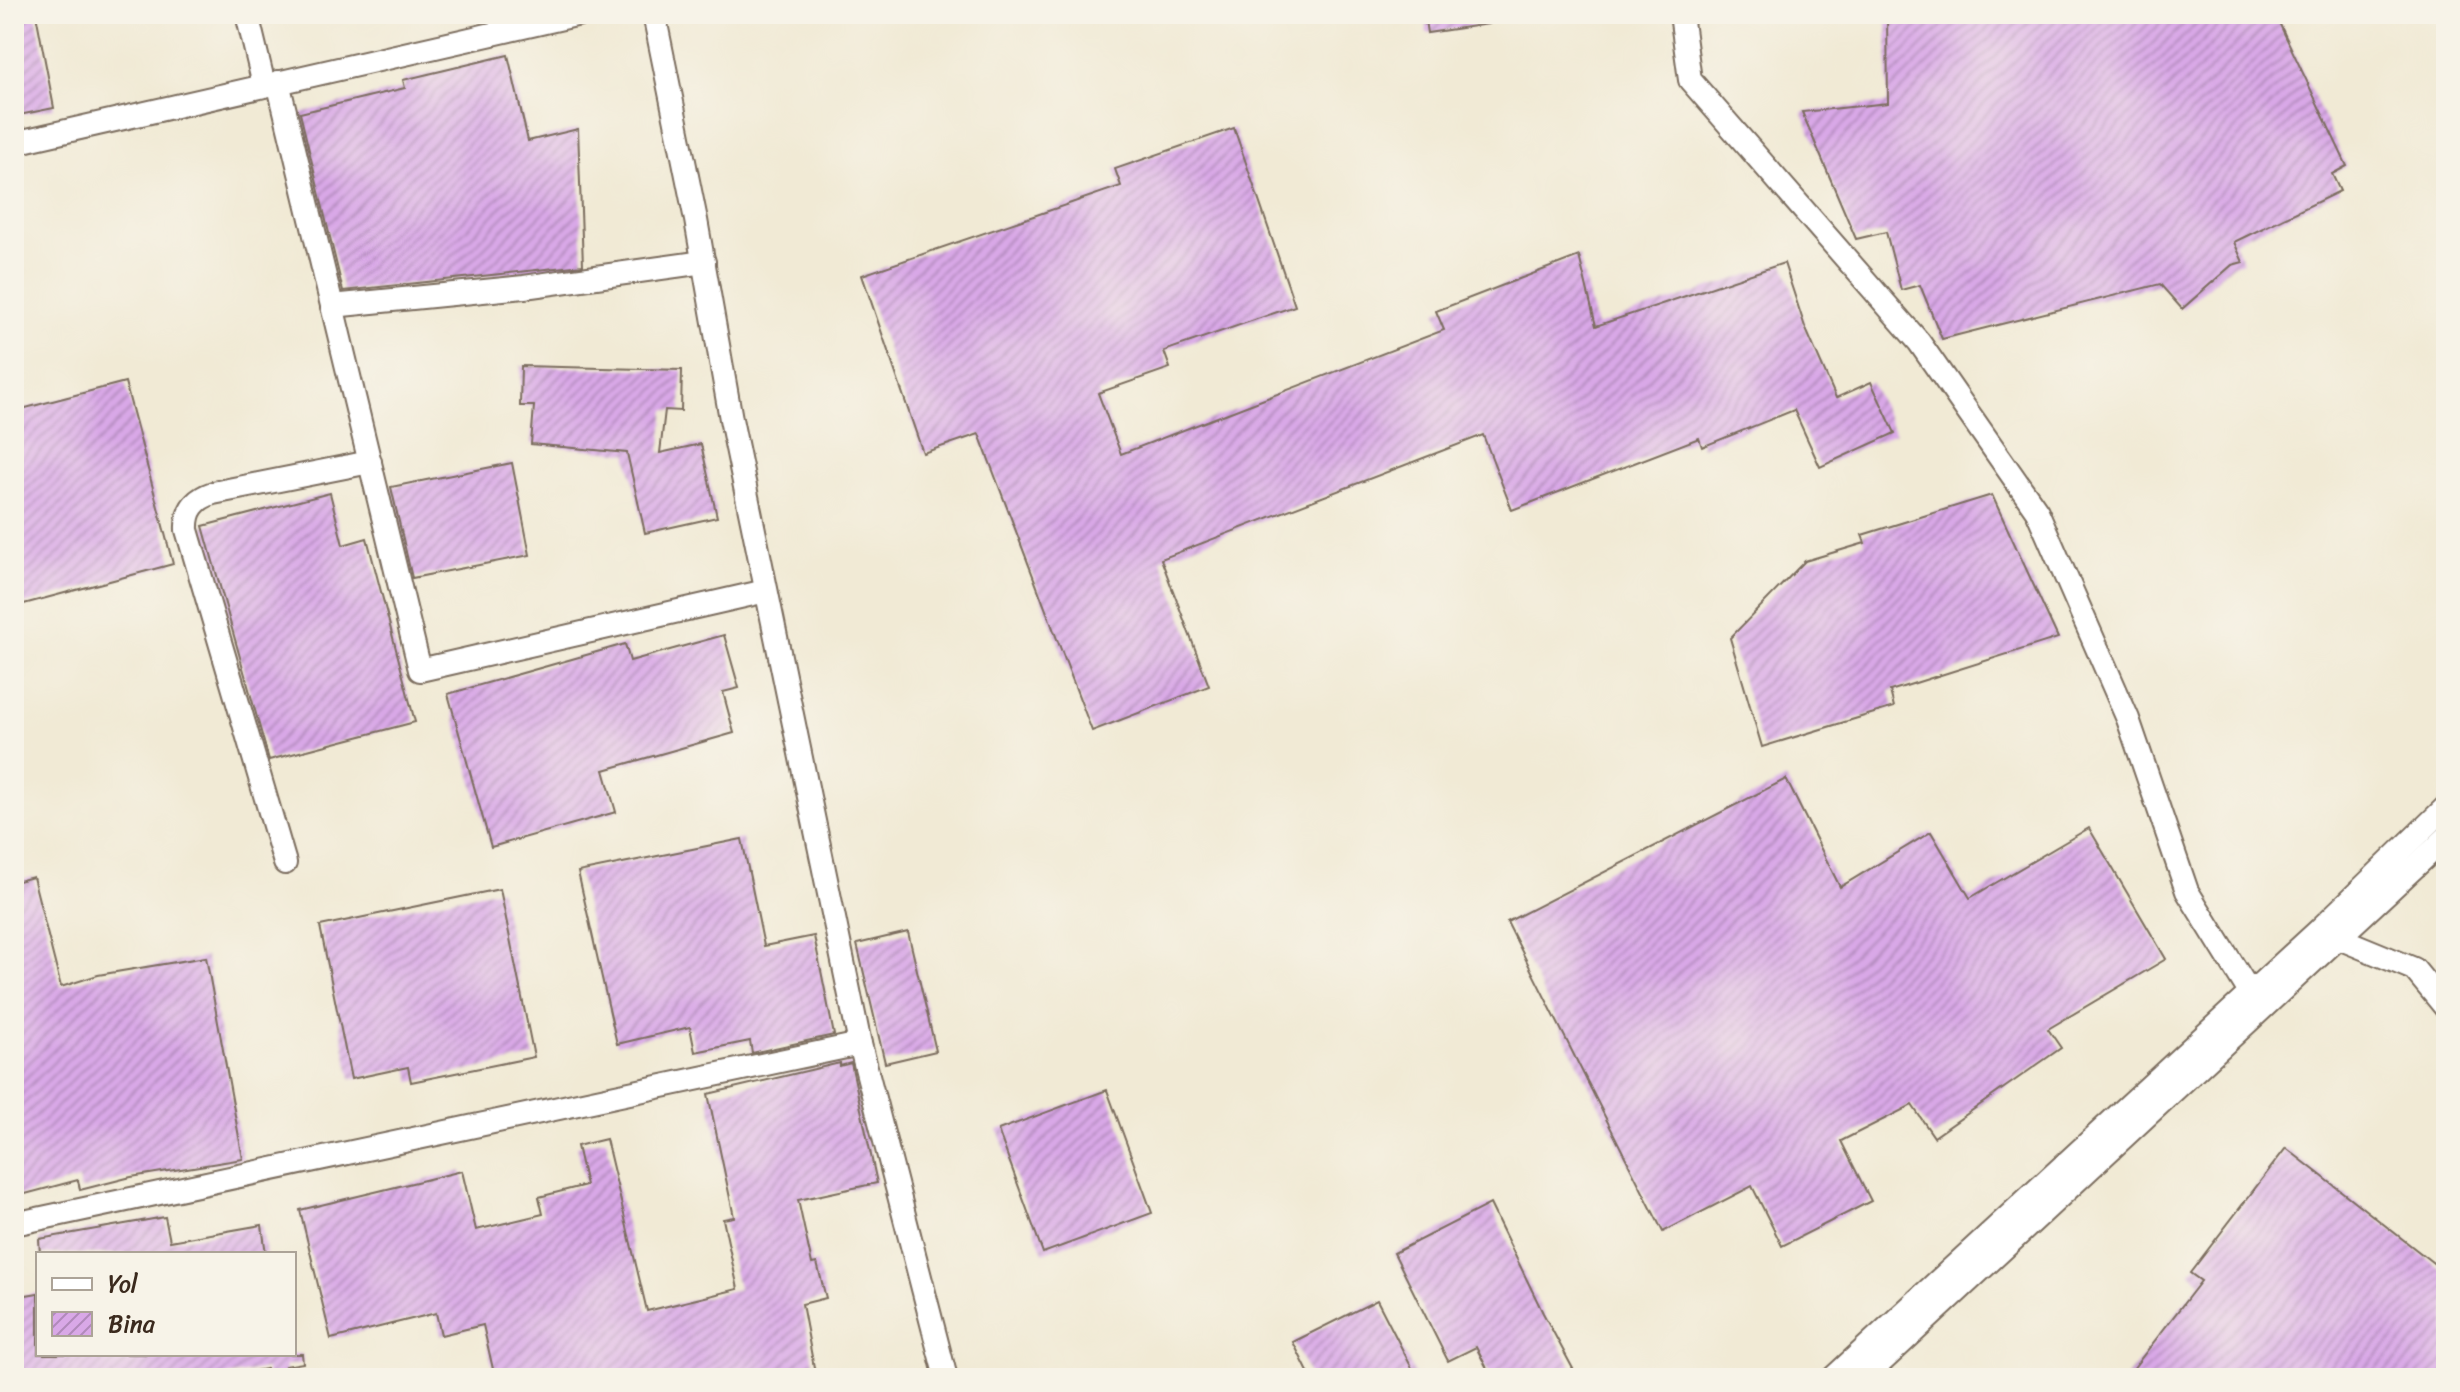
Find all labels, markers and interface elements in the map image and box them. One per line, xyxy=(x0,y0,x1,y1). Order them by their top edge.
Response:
legend xyxy=(36,1252,296,1356)
text: Yol xyxy=(108,1263,139,1305)
text: Bina xyxy=(108,1303,156,1345)

